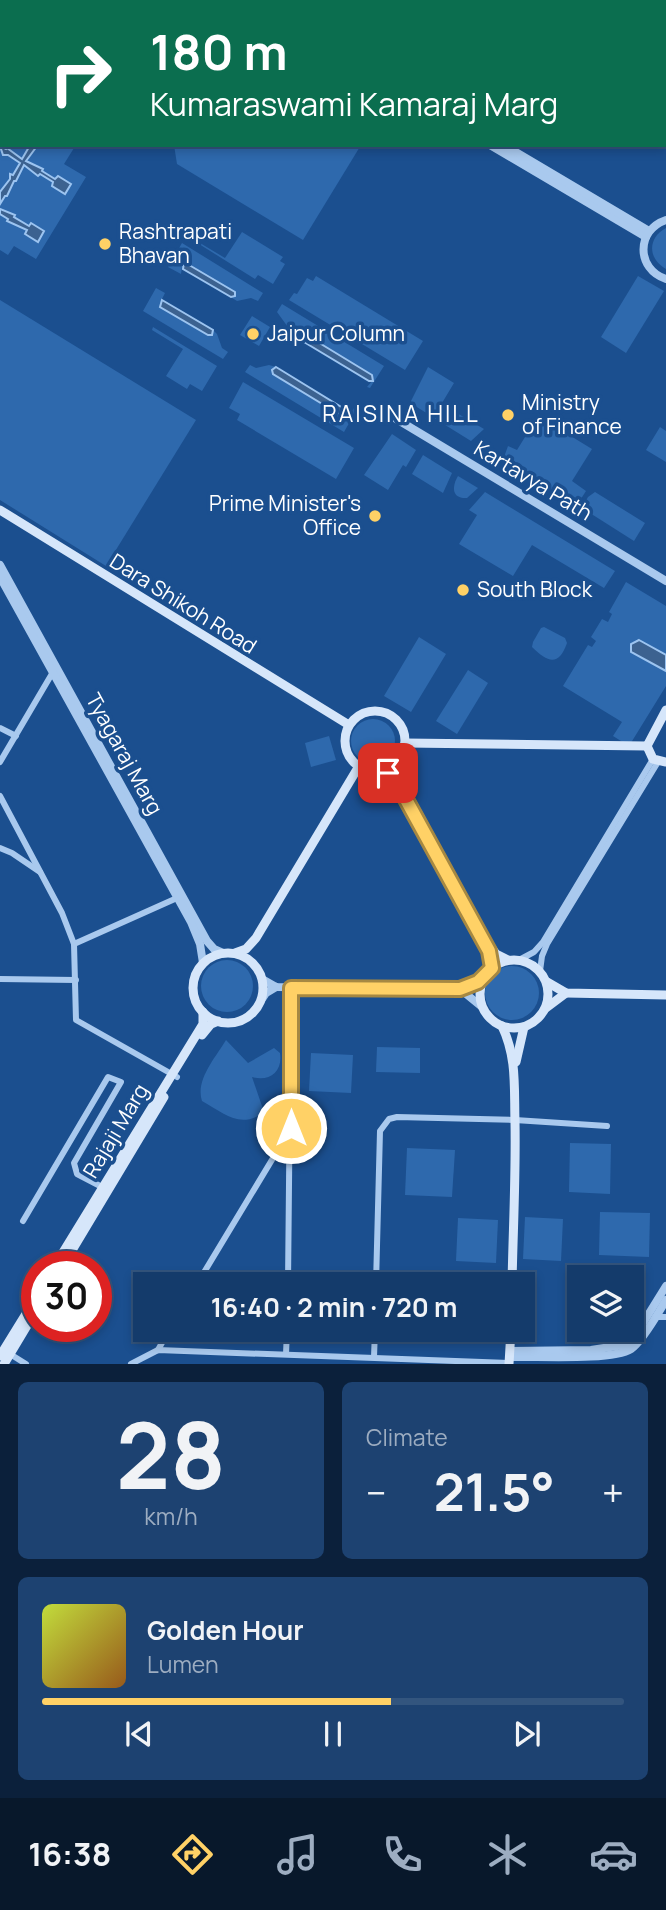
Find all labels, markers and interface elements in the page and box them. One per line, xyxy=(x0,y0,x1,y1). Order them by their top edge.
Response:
text: 180 m xyxy=(150,18,288,85)
icon: right xyxy=(35,28,126,119)
text: Kumaraswami Kamaraj Marg xyxy=(150,82,558,126)
place label: Rashtrapati Bhavan xyxy=(119,217,232,269)
marker: Rashtrapati Bhavan xyxy=(97,236,113,252)
place label: Jaipur Column xyxy=(267,319,405,347)
marker: Jaipur Column xyxy=(245,326,261,342)
place label: Ministry of Finance xyxy=(522,388,622,440)
district label: RAISINA HILL xyxy=(322,397,480,429)
marker: Ministry of Finance xyxy=(500,407,516,423)
street label: Kartavya Path xyxy=(469,434,598,526)
place label: Prime Minister's Office xyxy=(209,489,361,541)
marker: Prime Minister's Office xyxy=(367,508,383,524)
street label: Dara Shikoh Road xyxy=(105,547,262,660)
place label: South Block xyxy=(477,575,593,603)
marker: South Block xyxy=(455,582,471,598)
street label: Tyagaraj Marg xyxy=(80,688,170,819)
pin xyxy=(358,743,418,803)
icon: arrive xyxy=(369,754,407,792)
street label: Rajaji Marg xyxy=(76,1078,154,1183)
position arrow xyxy=(254,1091,328,1165)
speed limit sign: 30 xyxy=(21,1251,112,1342)
map controls xyxy=(567,1265,644,1342)
button: layers xyxy=(567,1265,644,1342)
text: 16:40 · 2 min · 720 m xyxy=(211,1289,457,1325)
text: 28 xyxy=(116,1392,226,1516)
text: Climate xyxy=(366,1421,448,1453)
text: 21.5° xyxy=(434,1456,555,1527)
text: − xyxy=(366,1466,387,1518)
text: + xyxy=(602,1466,624,1518)
text: km/h xyxy=(144,1500,198,1532)
text: Golden Hour xyxy=(147,1612,304,1648)
text: Lumen xyxy=(147,1648,219,1680)
icon: previous xyxy=(120,1715,158,1753)
icon: pause xyxy=(314,1715,352,1753)
icon: next xyxy=(508,1715,546,1753)
icon: directions xyxy=(168,1830,217,1879)
icon: music xyxy=(273,1830,322,1879)
icon: phone xyxy=(378,1830,427,1879)
icon: climate xyxy=(483,1830,532,1879)
icon: car xyxy=(589,1830,638,1879)
text: 16:38 xyxy=(28,1832,111,1876)

